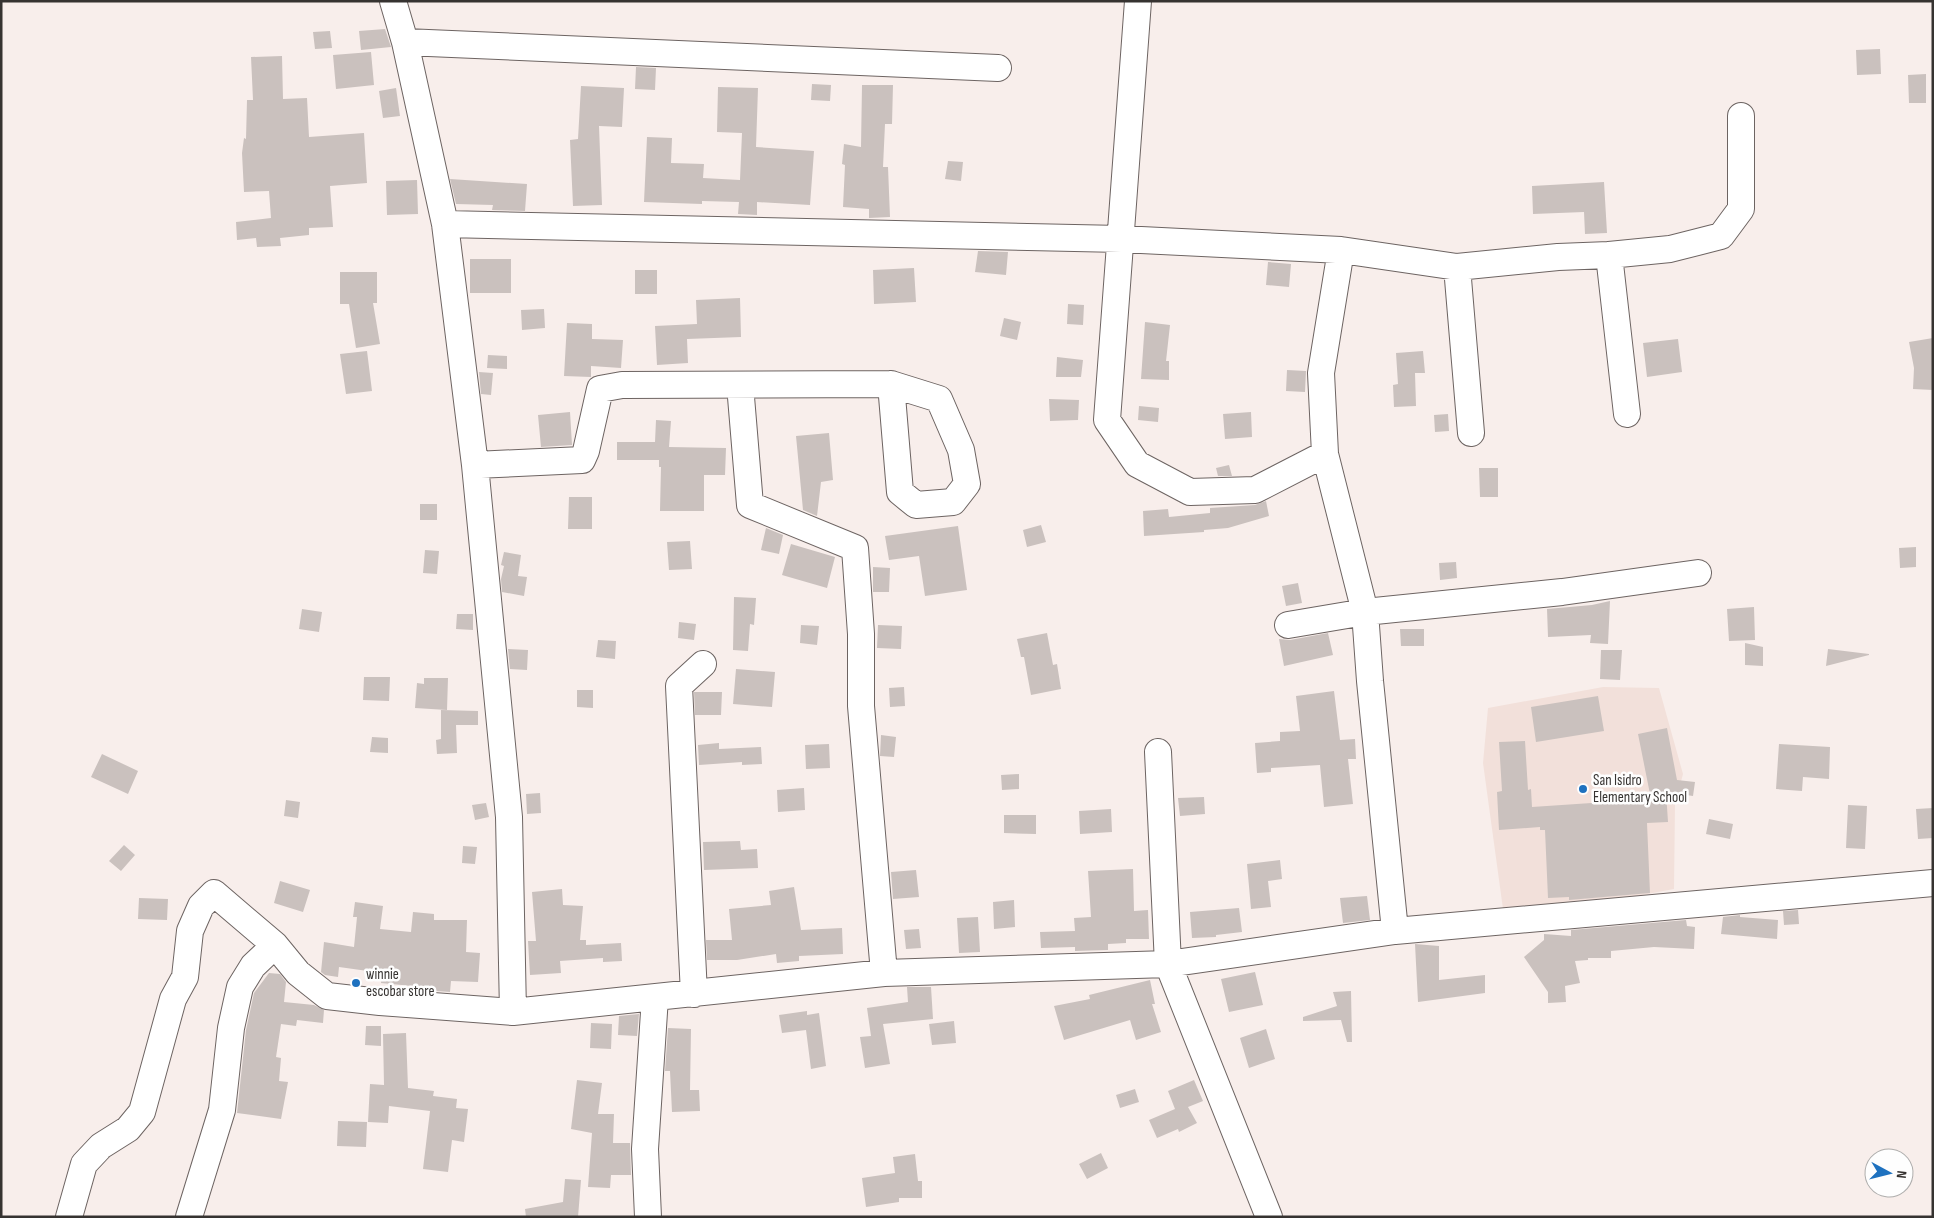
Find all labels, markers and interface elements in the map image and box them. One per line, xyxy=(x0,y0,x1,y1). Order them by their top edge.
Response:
place label: San Isidro Elementary School xyxy=(1593,771,1687,807)
marker: San Isidro Elementary School xyxy=(1577,783,1589,795)
place label: winnie escobar store xyxy=(366,965,434,1001)
marker: winnie escobar store xyxy=(350,977,362,989)
north arrow xyxy=(1864,1148,1914,1198)
text: N xyxy=(1893,1170,1910,1179)

